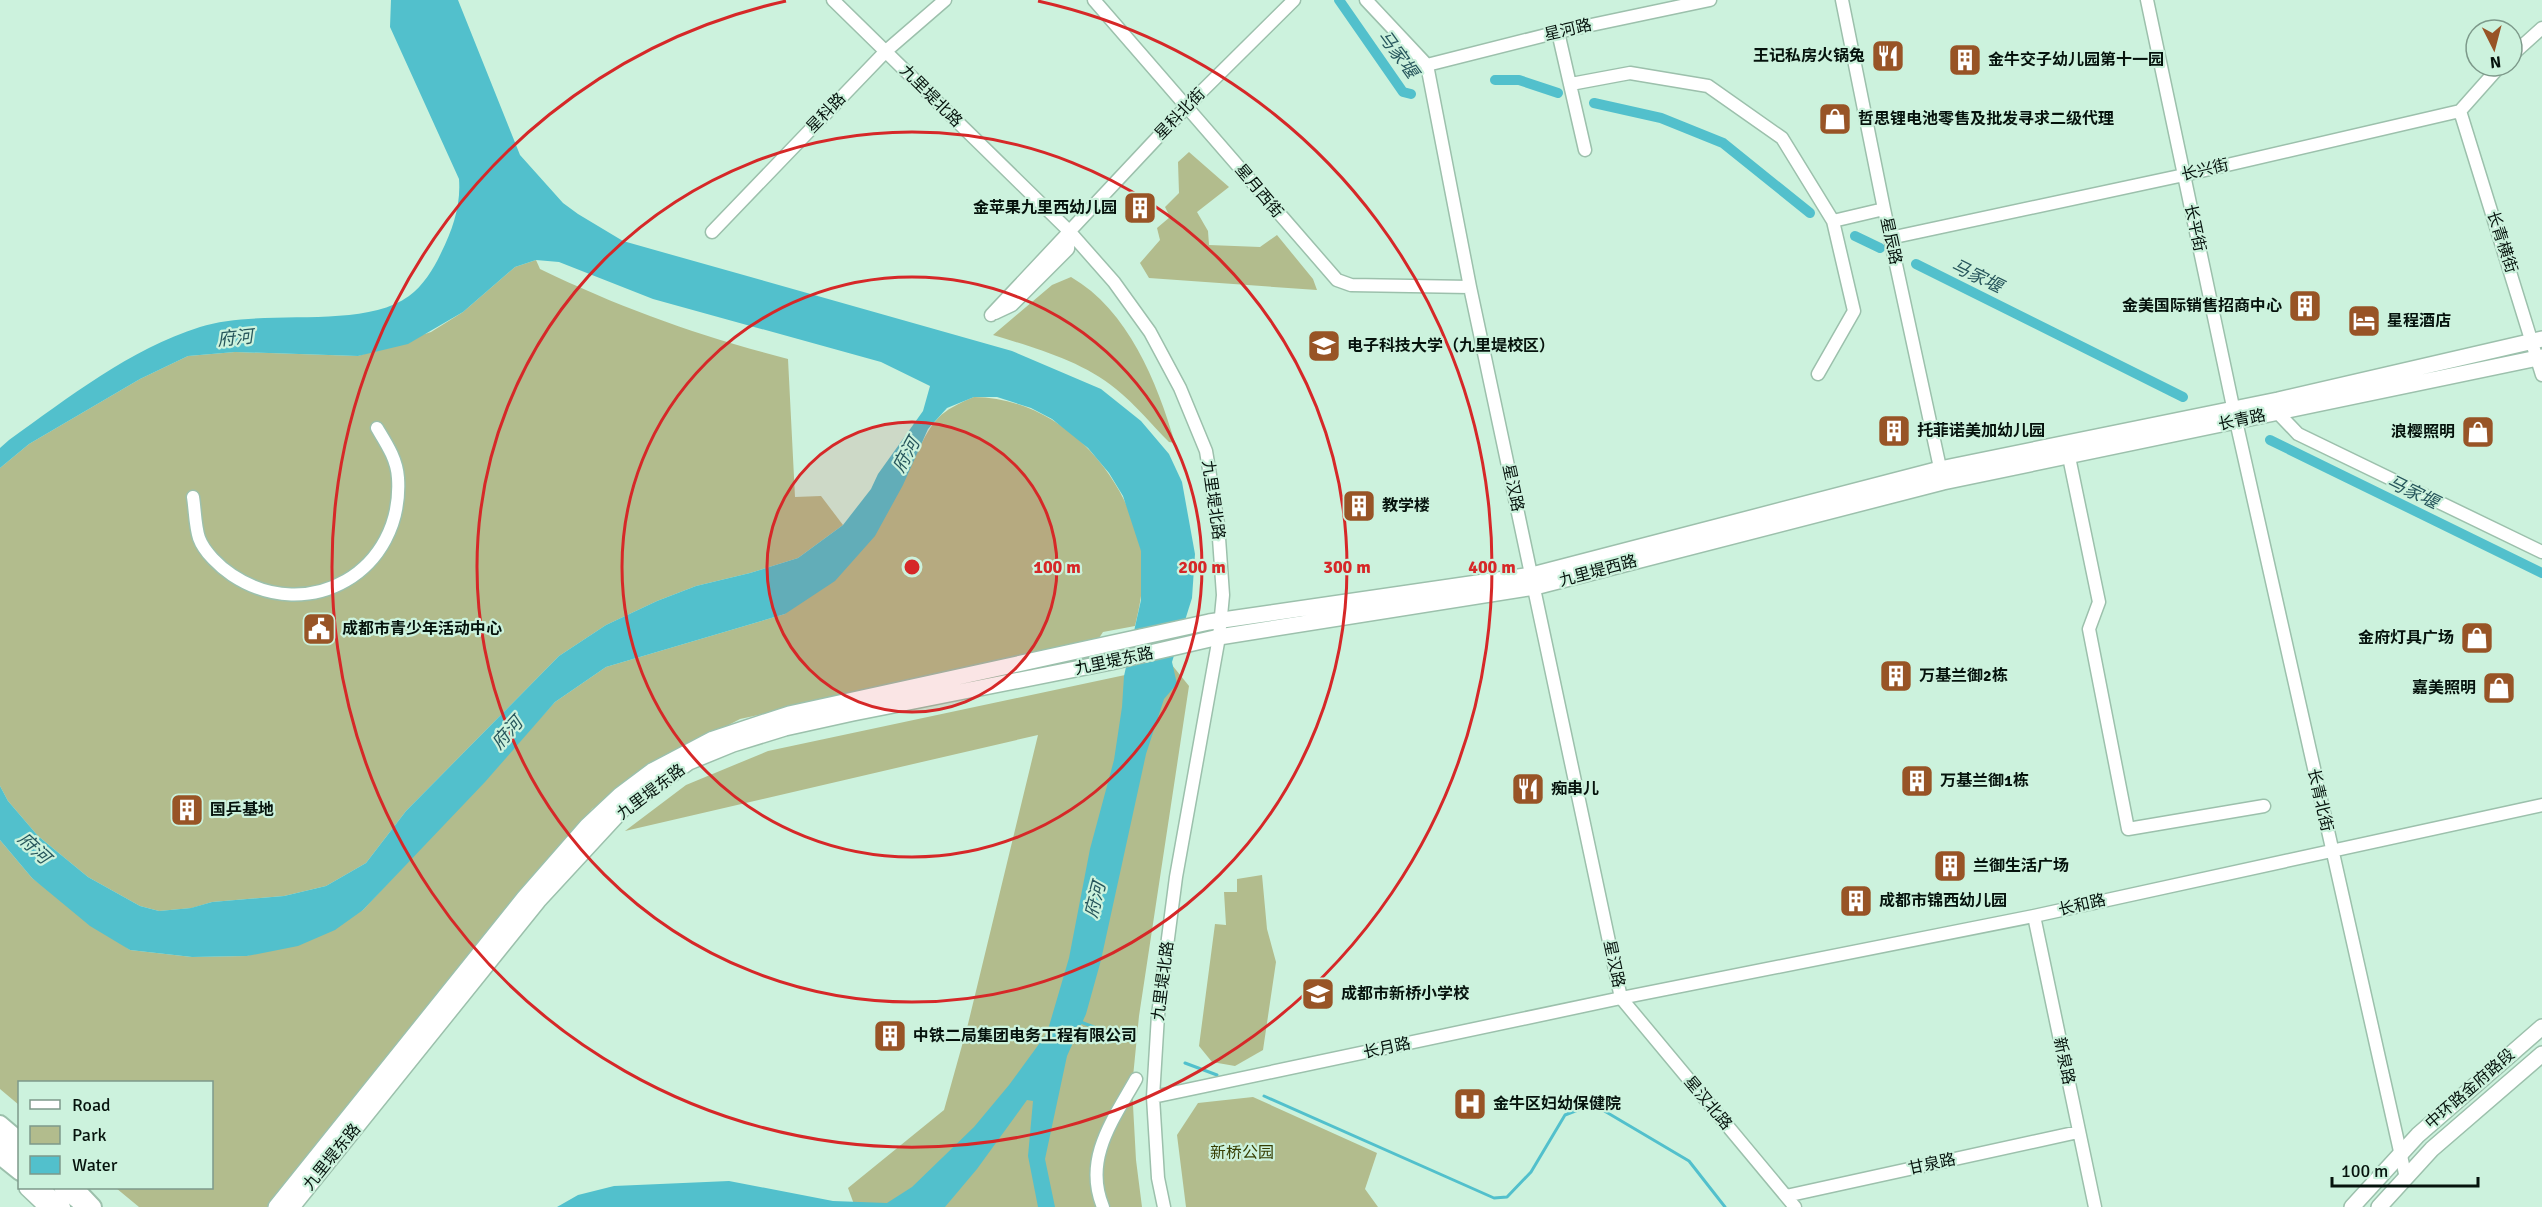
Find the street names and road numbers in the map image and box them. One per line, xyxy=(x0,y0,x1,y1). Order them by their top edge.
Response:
street label: 星河路 xyxy=(1542,15,1594,45)
street label: 九里堤北路 xyxy=(896,61,966,131)
street label: 星科北街 xyxy=(1151,84,1209,144)
street label: 星科路 xyxy=(802,89,850,137)
street label: 长兴街 xyxy=(2179,155,2231,185)
street label: 星月西街 xyxy=(1231,160,1287,222)
street label: 长平街 xyxy=(2180,202,2210,254)
street label: 长青横街 xyxy=(2483,208,2521,276)
street label: 星辰路 xyxy=(1876,215,1906,267)
street label: 长青路 xyxy=(2216,405,2268,435)
street label: 九里堤北路 xyxy=(1198,459,1228,541)
street label: 星汉路 xyxy=(1498,462,1528,514)
street label: 九里堤西路 xyxy=(1557,551,1639,591)
street label: 九里堤东路 xyxy=(1073,643,1155,679)
street label: 九里堤东路 xyxy=(613,760,689,824)
street label: 长青北街 xyxy=(2303,767,2337,833)
street label: 长和路 xyxy=(2056,890,2108,920)
street label: 星汉路 xyxy=(1599,938,1629,990)
street label: 九里堤北路 xyxy=(1148,940,1178,1022)
street label: 长月路 xyxy=(1361,1033,1413,1063)
street label: 新泉路 xyxy=(2049,1035,2079,1087)
street label: 中环路金府路段 xyxy=(2421,1045,2519,1133)
street label: 星汉北路 xyxy=(1680,1072,1736,1134)
street label: 九里堤东路 xyxy=(299,1120,365,1194)
street label: 甘泉路 xyxy=(1906,1149,1958,1179)

